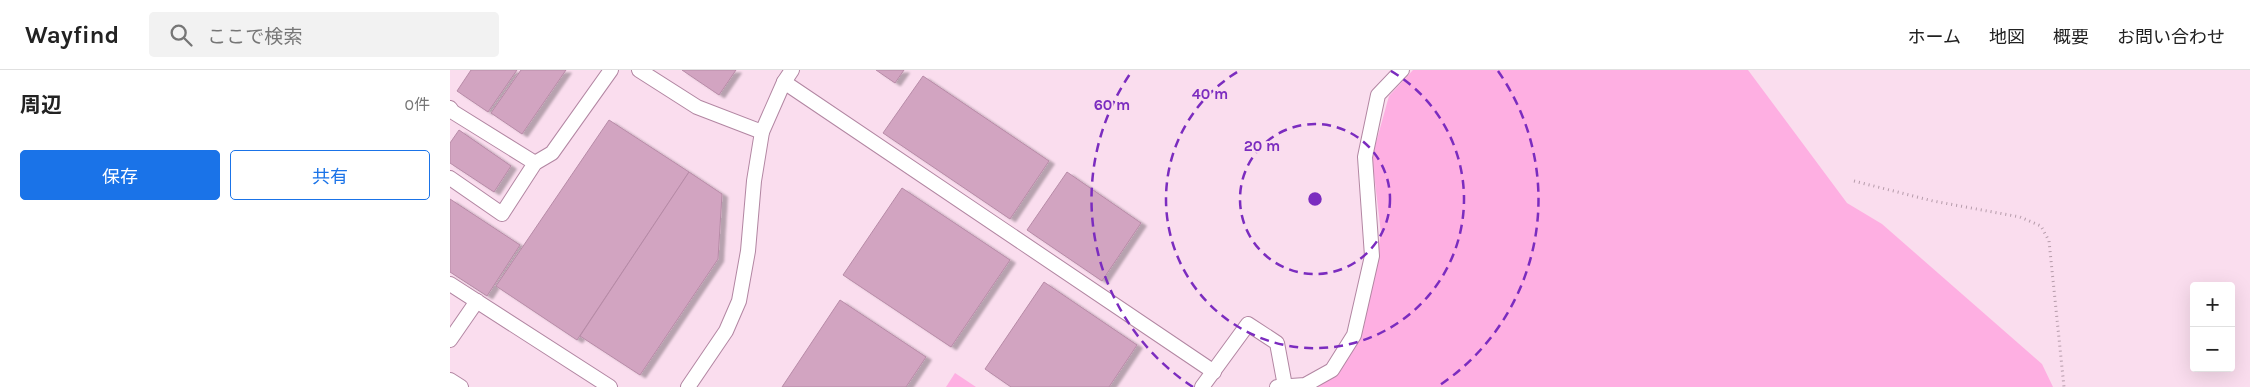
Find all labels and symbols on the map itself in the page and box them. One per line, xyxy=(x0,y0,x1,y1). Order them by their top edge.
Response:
text: 40 m xyxy=(1192,85,1228,103)
text: 60 m xyxy=(1094,96,1130,114)
text: 20 m xyxy=(1244,137,1280,155)
centre of rings xyxy=(1306,190,1324,208)

